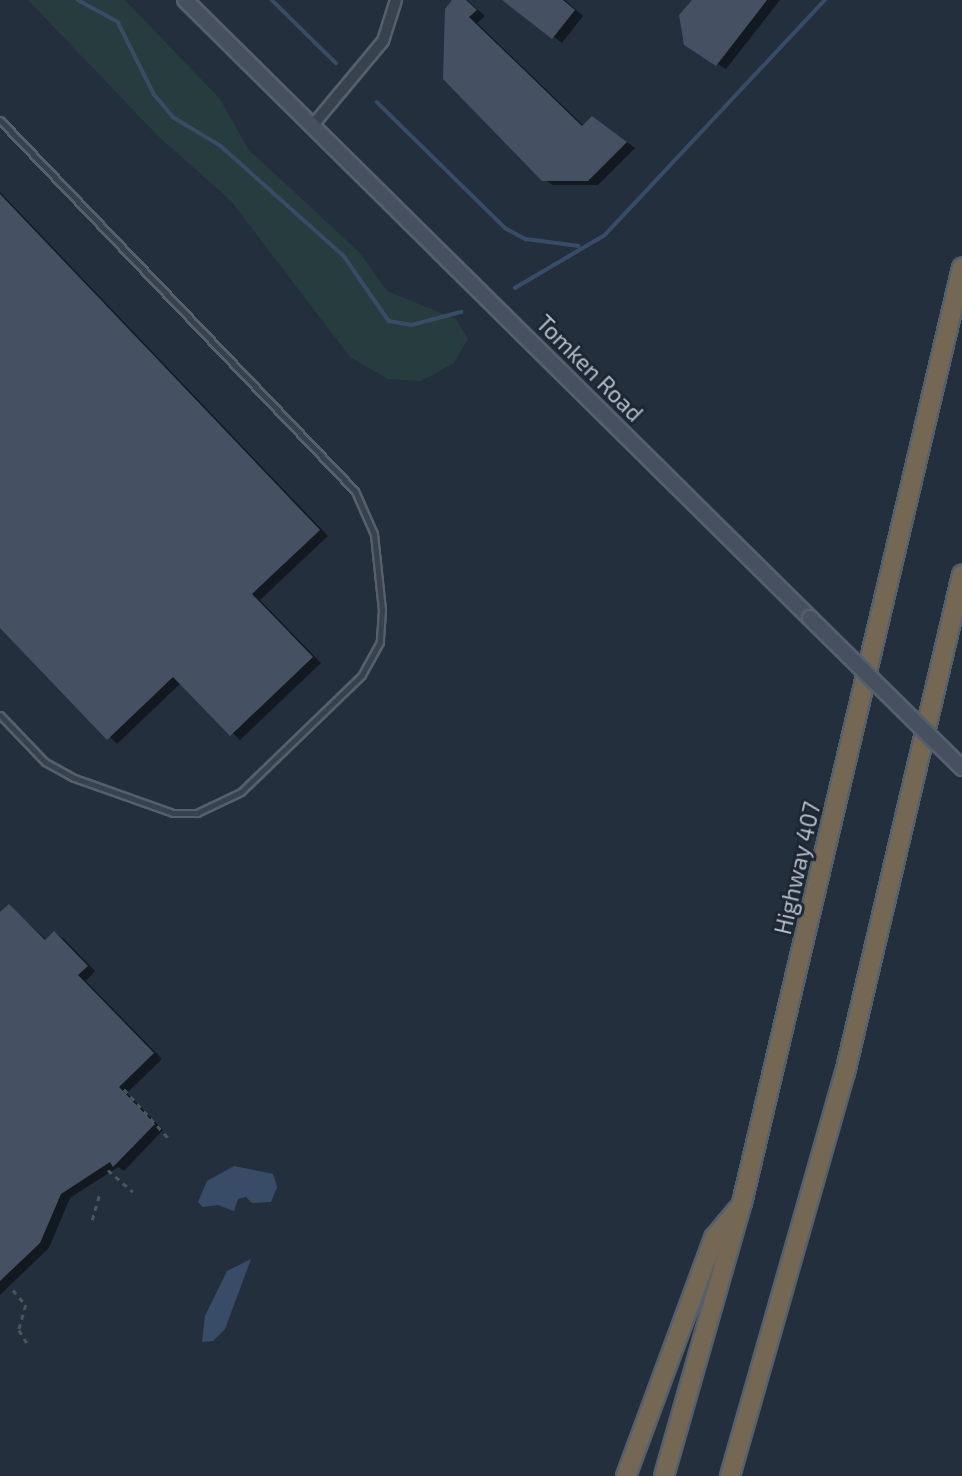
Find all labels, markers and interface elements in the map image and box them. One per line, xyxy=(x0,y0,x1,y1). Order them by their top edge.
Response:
street label: Tomken Road xyxy=(531,309,649,427)
street label: Highway 407 xyxy=(768,799,826,937)

